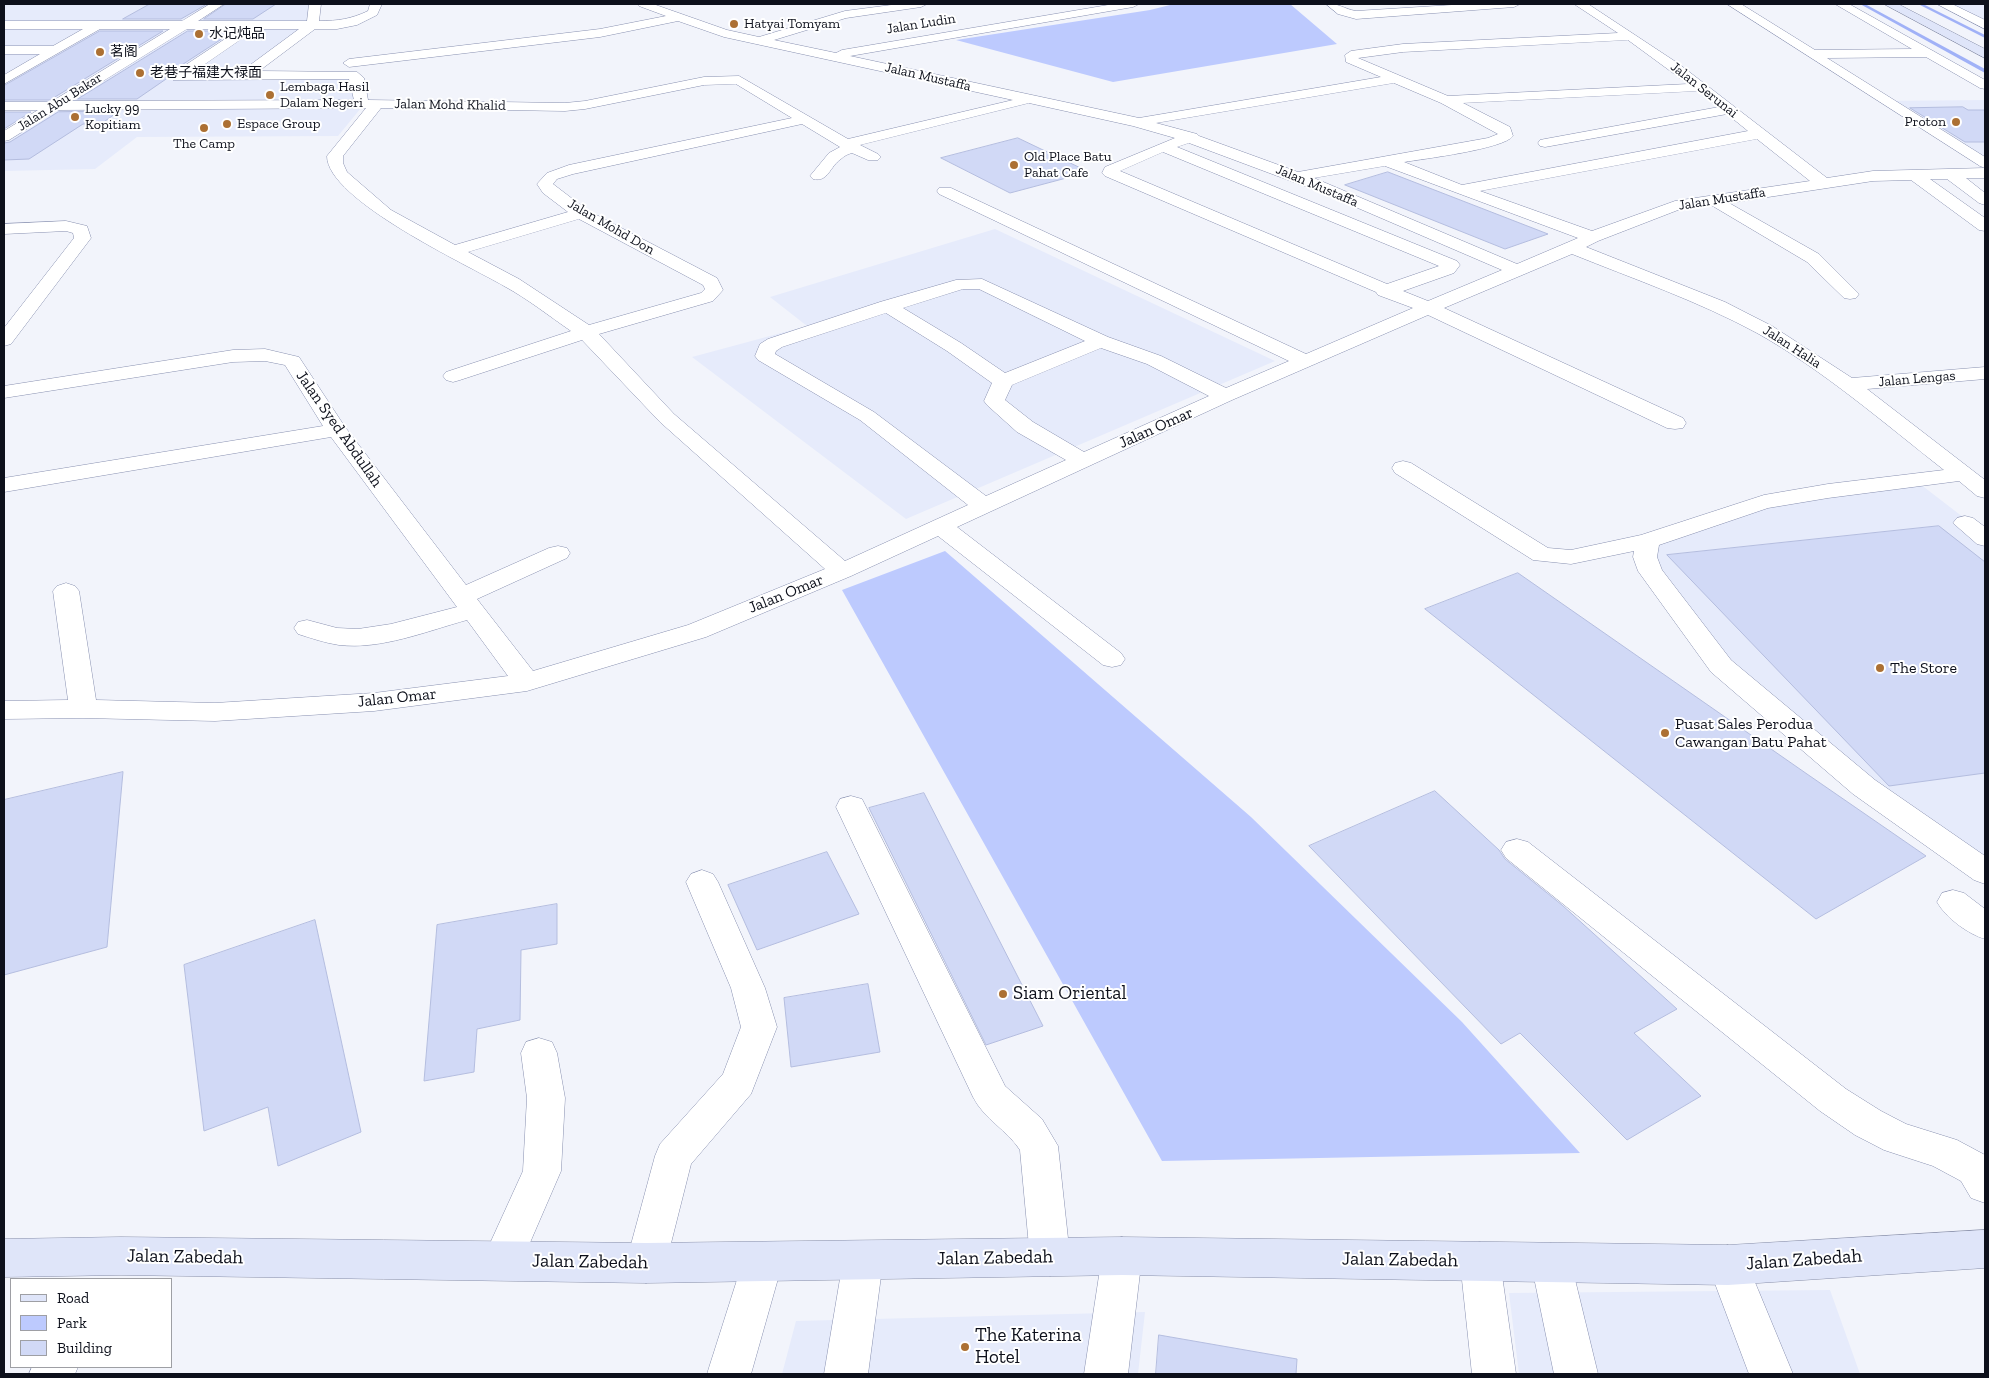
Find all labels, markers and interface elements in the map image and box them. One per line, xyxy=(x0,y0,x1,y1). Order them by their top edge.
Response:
street label: Jalan Ludin xyxy=(885,10,957,38)
place label: Hatyai Tomyam xyxy=(744,16,840,32)
marker: Hatyai Tomyam xyxy=(728,18,740,30)
place label: 水记炖品 xyxy=(209,26,265,42)
marker: 水记炖品 xyxy=(193,28,205,40)
place label: 茗阁 xyxy=(110,44,138,60)
marker: 茗阁 xyxy=(94,46,106,58)
street label: Jalan Serunai xyxy=(1667,58,1741,122)
street label: Jalan Mustaffa xyxy=(883,59,973,95)
place label: 老巷子福建大禄面 xyxy=(150,65,262,81)
marker: 老巷子福建大禄面 xyxy=(134,67,146,79)
street label: Jalan Abu Bakar xyxy=(14,69,106,135)
place label: Lembaga Hasil Dalam Negeri xyxy=(280,79,369,111)
marker: Lembaga Hasil Dalam Negeri xyxy=(264,89,276,101)
street label: Jalan Mohd Khalid xyxy=(394,96,506,114)
place label: Lucky 99 Kopitiam xyxy=(85,101,140,134)
marker: Lucky 99 Kopitiam xyxy=(69,111,81,123)
place label: Proton xyxy=(1905,114,1946,130)
place label: Espace Group xyxy=(237,116,320,132)
marker: Proton xyxy=(1950,116,1962,128)
marker: Espace Group xyxy=(221,118,233,130)
marker: The Camp xyxy=(198,122,210,134)
place label: The Camp xyxy=(173,136,235,152)
place label: Old Place Batu Pahat Cafe xyxy=(1024,149,1112,182)
marker: Old Place Batu Pahat Cafe xyxy=(1008,159,1020,171)
street label: Jalan Mustaffa xyxy=(1273,161,1361,211)
street label: Jalan Mustaffa xyxy=(1677,184,1767,214)
street label: Jalan Mohd Don xyxy=(565,195,657,259)
street label: Jalan Halia xyxy=(1760,322,1824,372)
street label: Jalan Syed Abdullah xyxy=(292,367,386,491)
street label: Jalan Lengas xyxy=(1878,367,1956,391)
street label: Jalan Omar xyxy=(1116,403,1196,453)
street label: Jalan Omar xyxy=(746,570,826,618)
place label: The Store xyxy=(1890,658,1957,678)
marker: The Store xyxy=(1874,662,1886,674)
street label: Jalan Omar xyxy=(357,684,437,712)
place label: Pusat Sales Perodua Cawangan Batu Pahat xyxy=(1675,714,1827,752)
marker: Pusat Sales Perodua Cawangan Batu Pahat xyxy=(1659,727,1671,739)
place label: Siam Oriental xyxy=(1013,983,1127,1005)
marker: Siam Oriental xyxy=(997,988,1009,1000)
street label: Jalan Zabedah xyxy=(127,1245,243,1269)
street label: Jalan Zabedah xyxy=(1745,1245,1863,1275)
street label: Jalan Zabedah xyxy=(937,1246,1053,1270)
street label: Jalan Zabedah xyxy=(1342,1248,1458,1272)
street label: Jalan Zabedah xyxy=(532,1250,648,1274)
legend xyxy=(10,1278,172,1368)
text: Road xyxy=(57,1289,89,1307)
text: Park xyxy=(57,1314,87,1332)
place label: The Katerina Hotel xyxy=(975,1325,1081,1369)
text: Building xyxy=(57,1339,112,1357)
marker: The Katerina Hotel xyxy=(959,1341,971,1353)

